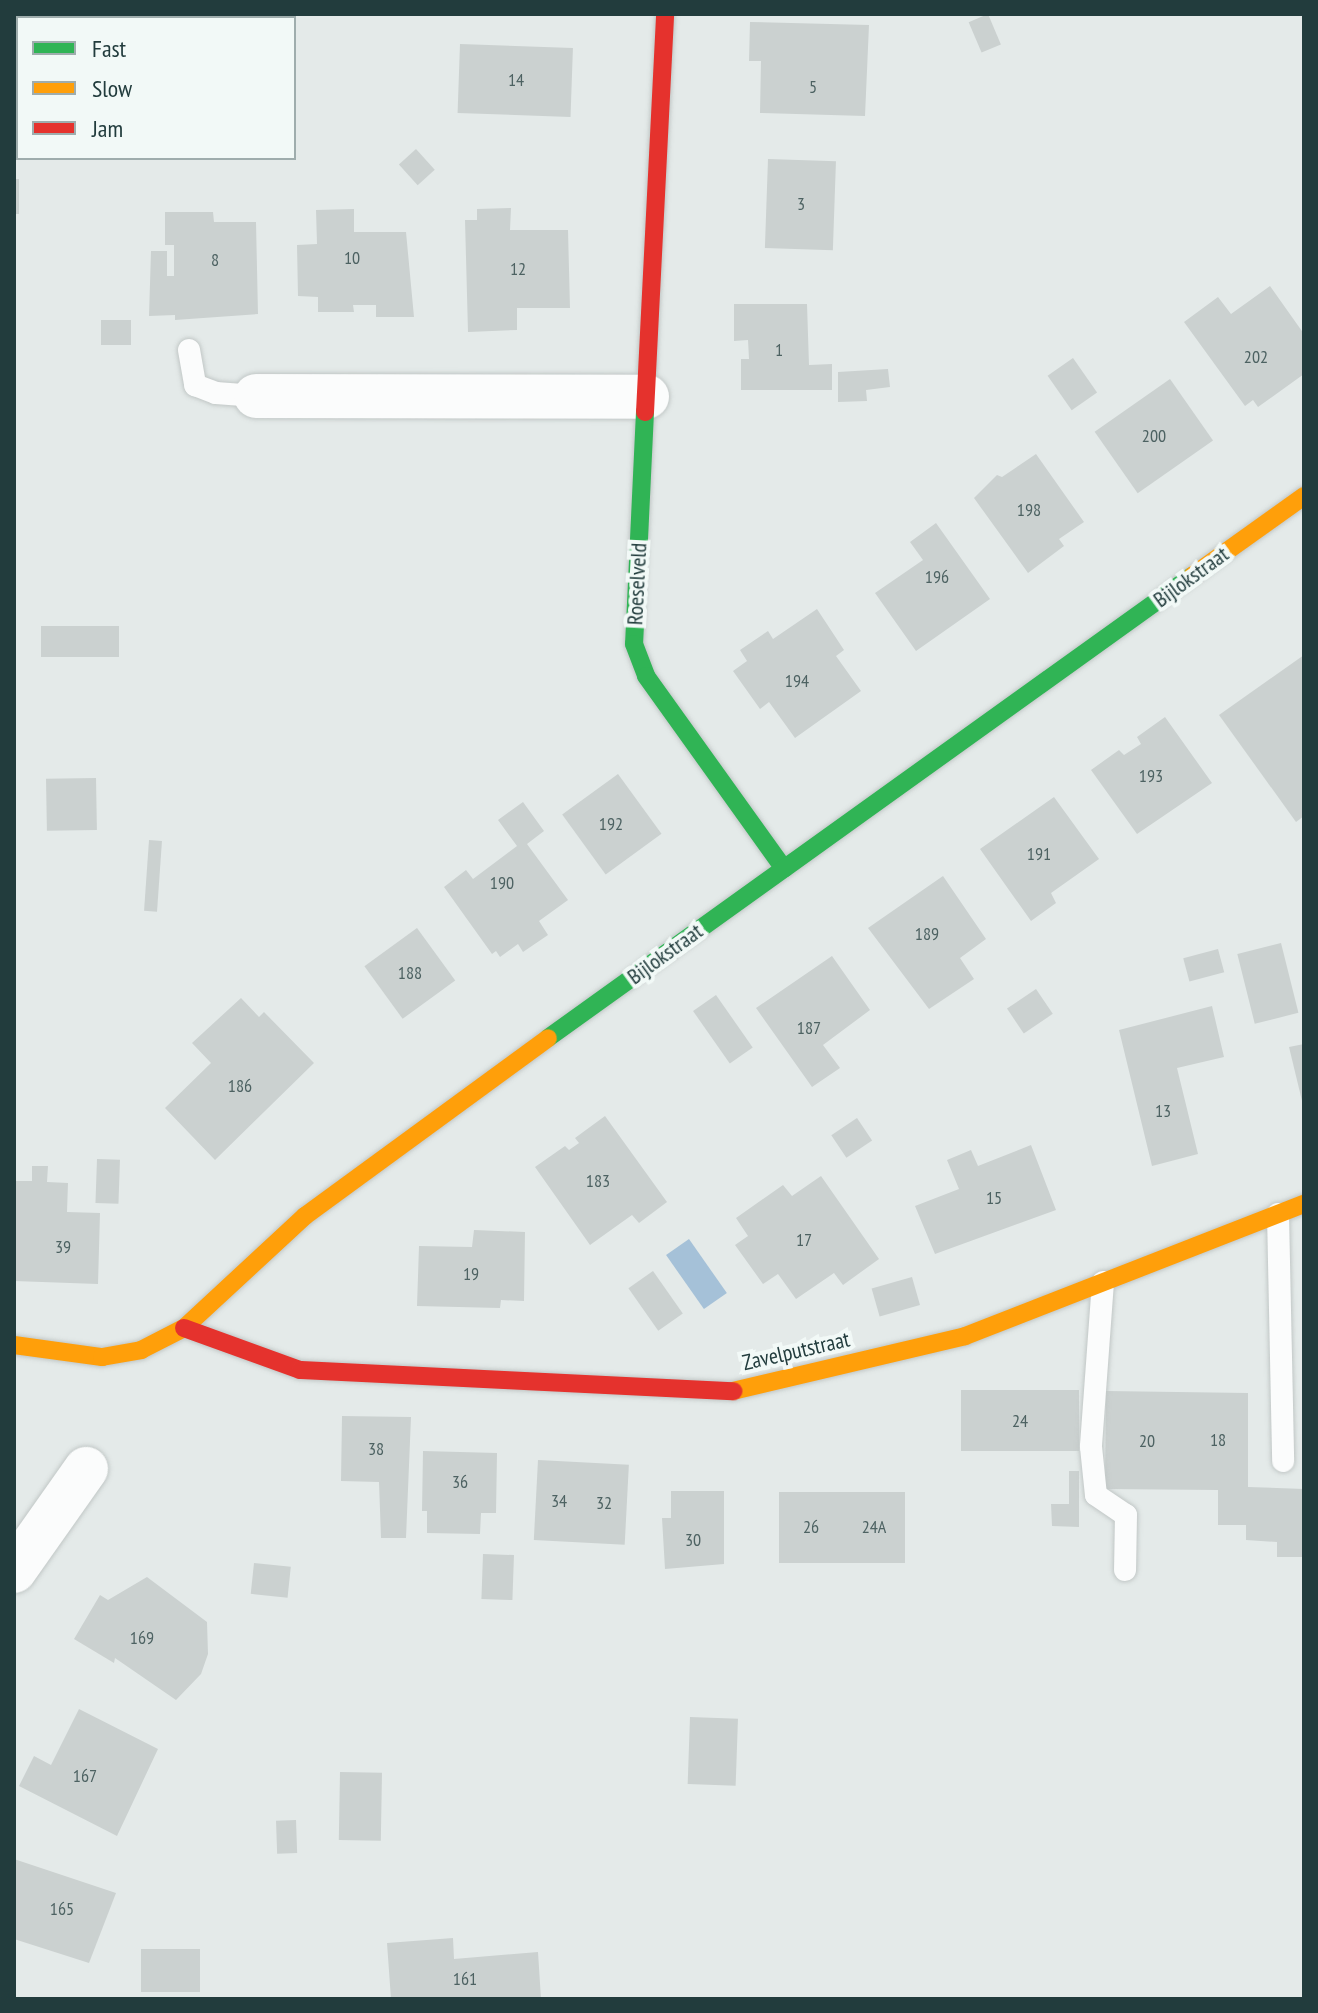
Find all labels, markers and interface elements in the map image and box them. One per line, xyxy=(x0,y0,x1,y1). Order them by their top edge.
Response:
legend xyxy=(16,16,296,160)
text: Fast xyxy=(92,33,126,64)
house number: 14 xyxy=(508,69,524,91)
text: Slow xyxy=(92,73,132,104)
house number: 5 xyxy=(809,76,817,98)
text: Jam xyxy=(92,113,123,144)
house number: 3 xyxy=(797,193,805,215)
house number: 10 xyxy=(344,247,360,269)
house number: 8 xyxy=(211,249,219,271)
house number: 12 xyxy=(510,258,526,280)
house number: 1 xyxy=(775,339,783,361)
house number: 202 xyxy=(1244,346,1268,368)
house number: 200 xyxy=(1142,425,1166,447)
house number: 198 xyxy=(1017,499,1041,521)
street label: Bijlokstraat xyxy=(1148,541,1234,613)
street label: Roeselveld xyxy=(622,542,652,626)
house number: 196 xyxy=(925,566,949,588)
house number: 194 xyxy=(785,670,809,692)
house number: 193 xyxy=(1139,765,1163,787)
house number: 192 xyxy=(599,813,623,835)
house number: 191 xyxy=(1027,843,1051,865)
house number: 190 xyxy=(490,872,514,894)
street label: Bijlokstraat xyxy=(622,918,708,990)
house number: 189 xyxy=(915,923,939,945)
house number: 188 xyxy=(398,962,422,984)
house number: 187 xyxy=(797,1017,821,1039)
house number: 186 xyxy=(228,1075,252,1097)
house number: 13 xyxy=(1155,1100,1171,1122)
house number: 183 xyxy=(586,1170,610,1192)
house number: 15 xyxy=(986,1187,1002,1209)
house number: 17 xyxy=(796,1229,812,1251)
house number: 39 xyxy=(55,1236,71,1258)
house number: 19 xyxy=(463,1263,479,1285)
street label: Zavelputstraat xyxy=(740,1326,852,1376)
house number: 24 xyxy=(1012,1410,1028,1432)
house number: 18 xyxy=(1210,1429,1226,1451)
house number: 20 xyxy=(1139,1430,1155,1452)
house number: 38 xyxy=(368,1438,384,1460)
house number: 36 xyxy=(452,1471,468,1493)
house number: 34 xyxy=(551,1490,567,1512)
house number: 32 xyxy=(596,1492,612,1514)
house number: 26 xyxy=(803,1516,819,1538)
house number: 24A xyxy=(862,1516,886,1538)
house number: 30 xyxy=(685,1529,701,1551)
house number: 169 xyxy=(130,1627,154,1649)
house number: 167 xyxy=(73,1765,97,1787)
house number: 165 xyxy=(50,1898,74,1920)
house number: 161 xyxy=(453,1968,477,1990)

